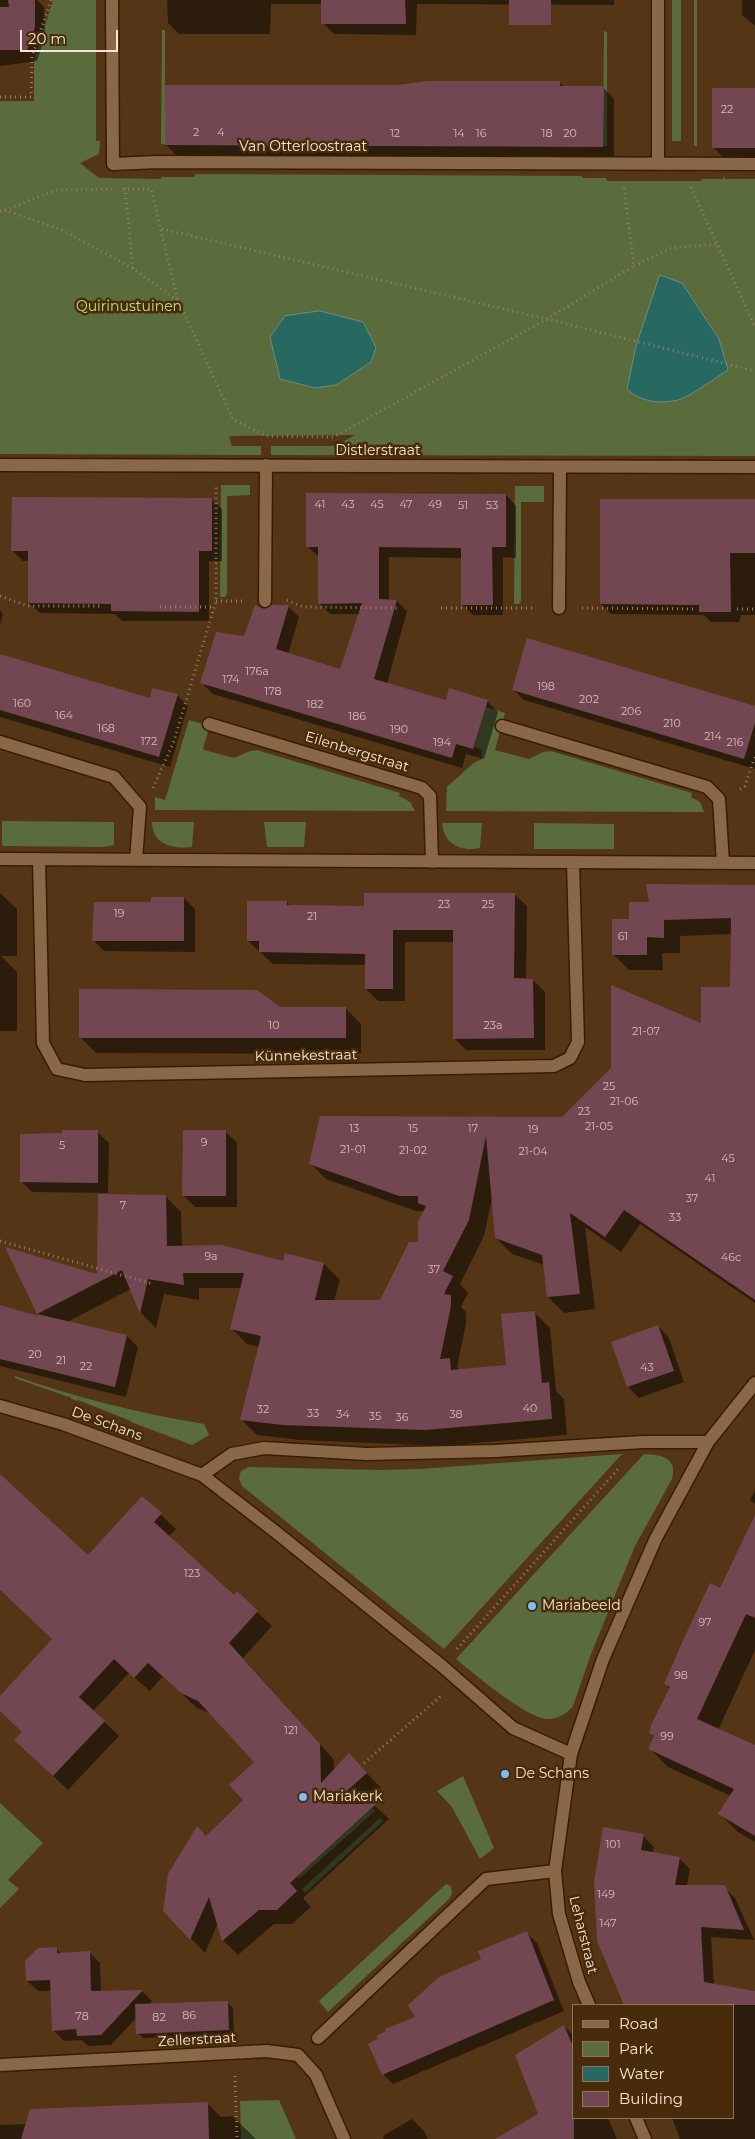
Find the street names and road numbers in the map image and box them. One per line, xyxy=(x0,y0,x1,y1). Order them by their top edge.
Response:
street label: Van Otterloostraat xyxy=(239,139,367,155)
street label: Distlerstraat xyxy=(335,443,421,459)
street label: Eilenbergstraat xyxy=(303,728,411,776)
street label: Künnekestraat xyxy=(254,1047,358,1065)
street label: De Schans xyxy=(69,1403,145,1445)
street label: Leharstraat xyxy=(565,1894,601,1976)
street label: Zellerstraat xyxy=(157,2030,237,2050)

